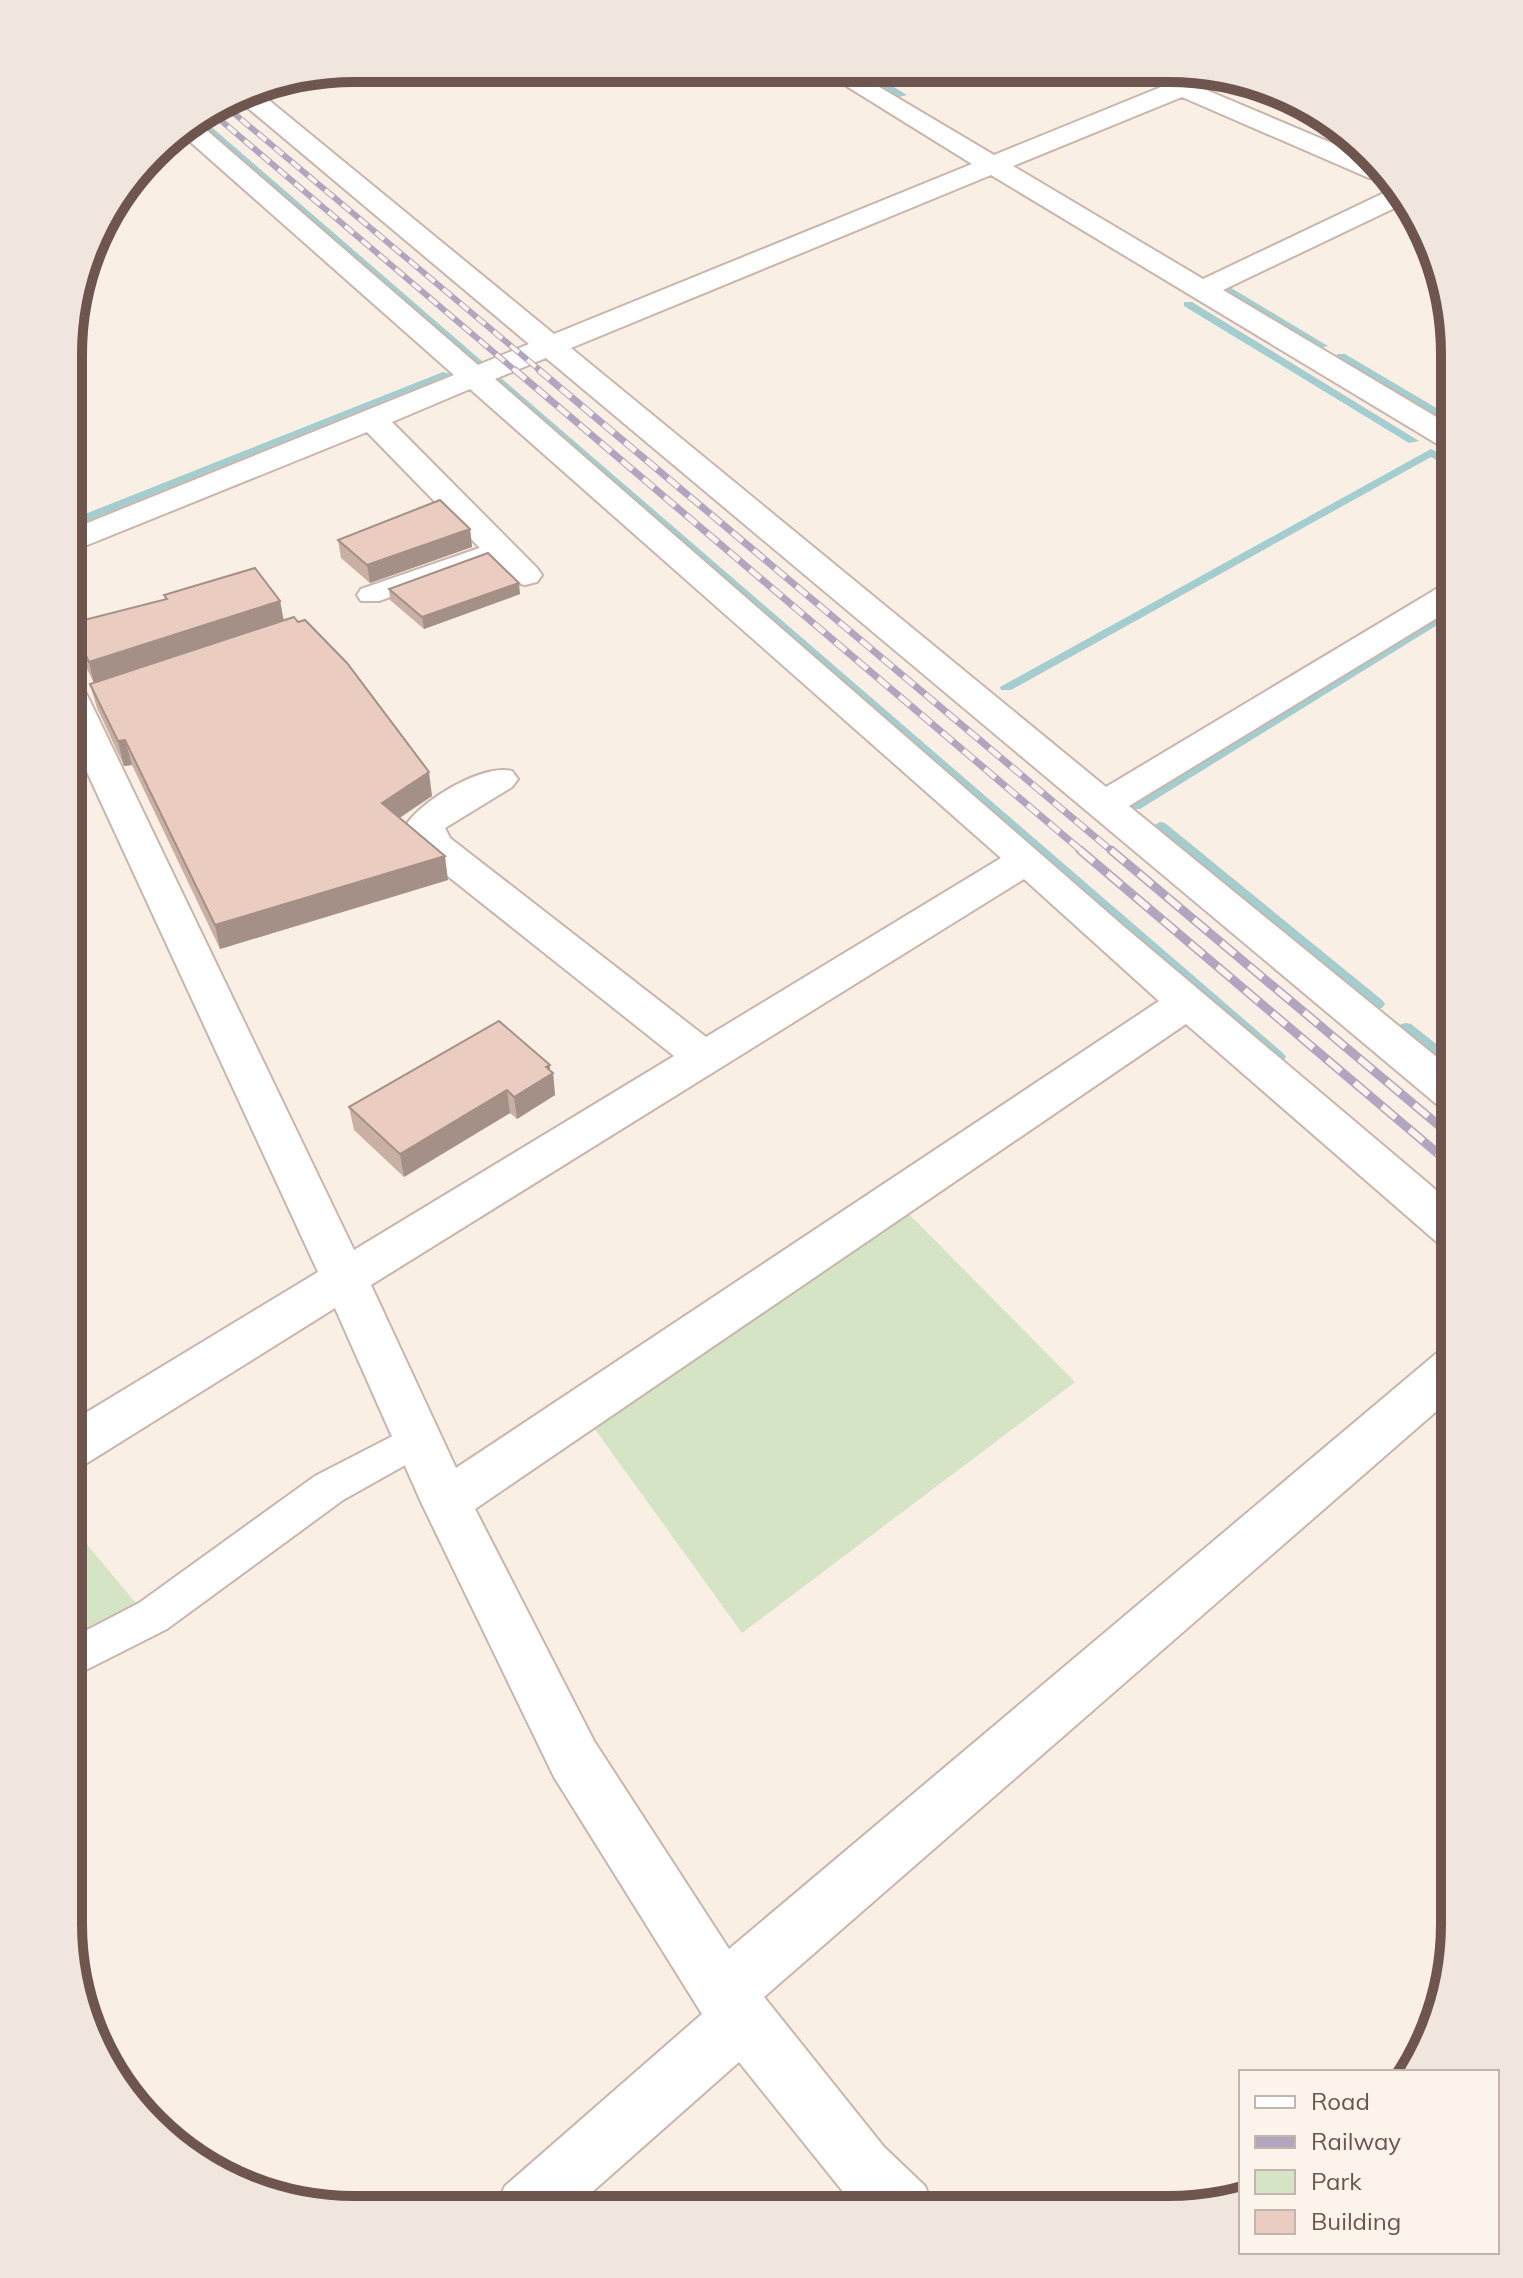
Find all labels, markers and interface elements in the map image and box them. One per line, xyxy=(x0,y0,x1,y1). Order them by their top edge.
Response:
legend xyxy=(1239,2070,1499,2254)
text: Road xyxy=(1311,2086,1370,2116)
text: Railway xyxy=(1311,2126,1401,2156)
text: Park xyxy=(1311,2166,1362,2196)
text: Building xyxy=(1311,2206,1401,2236)

